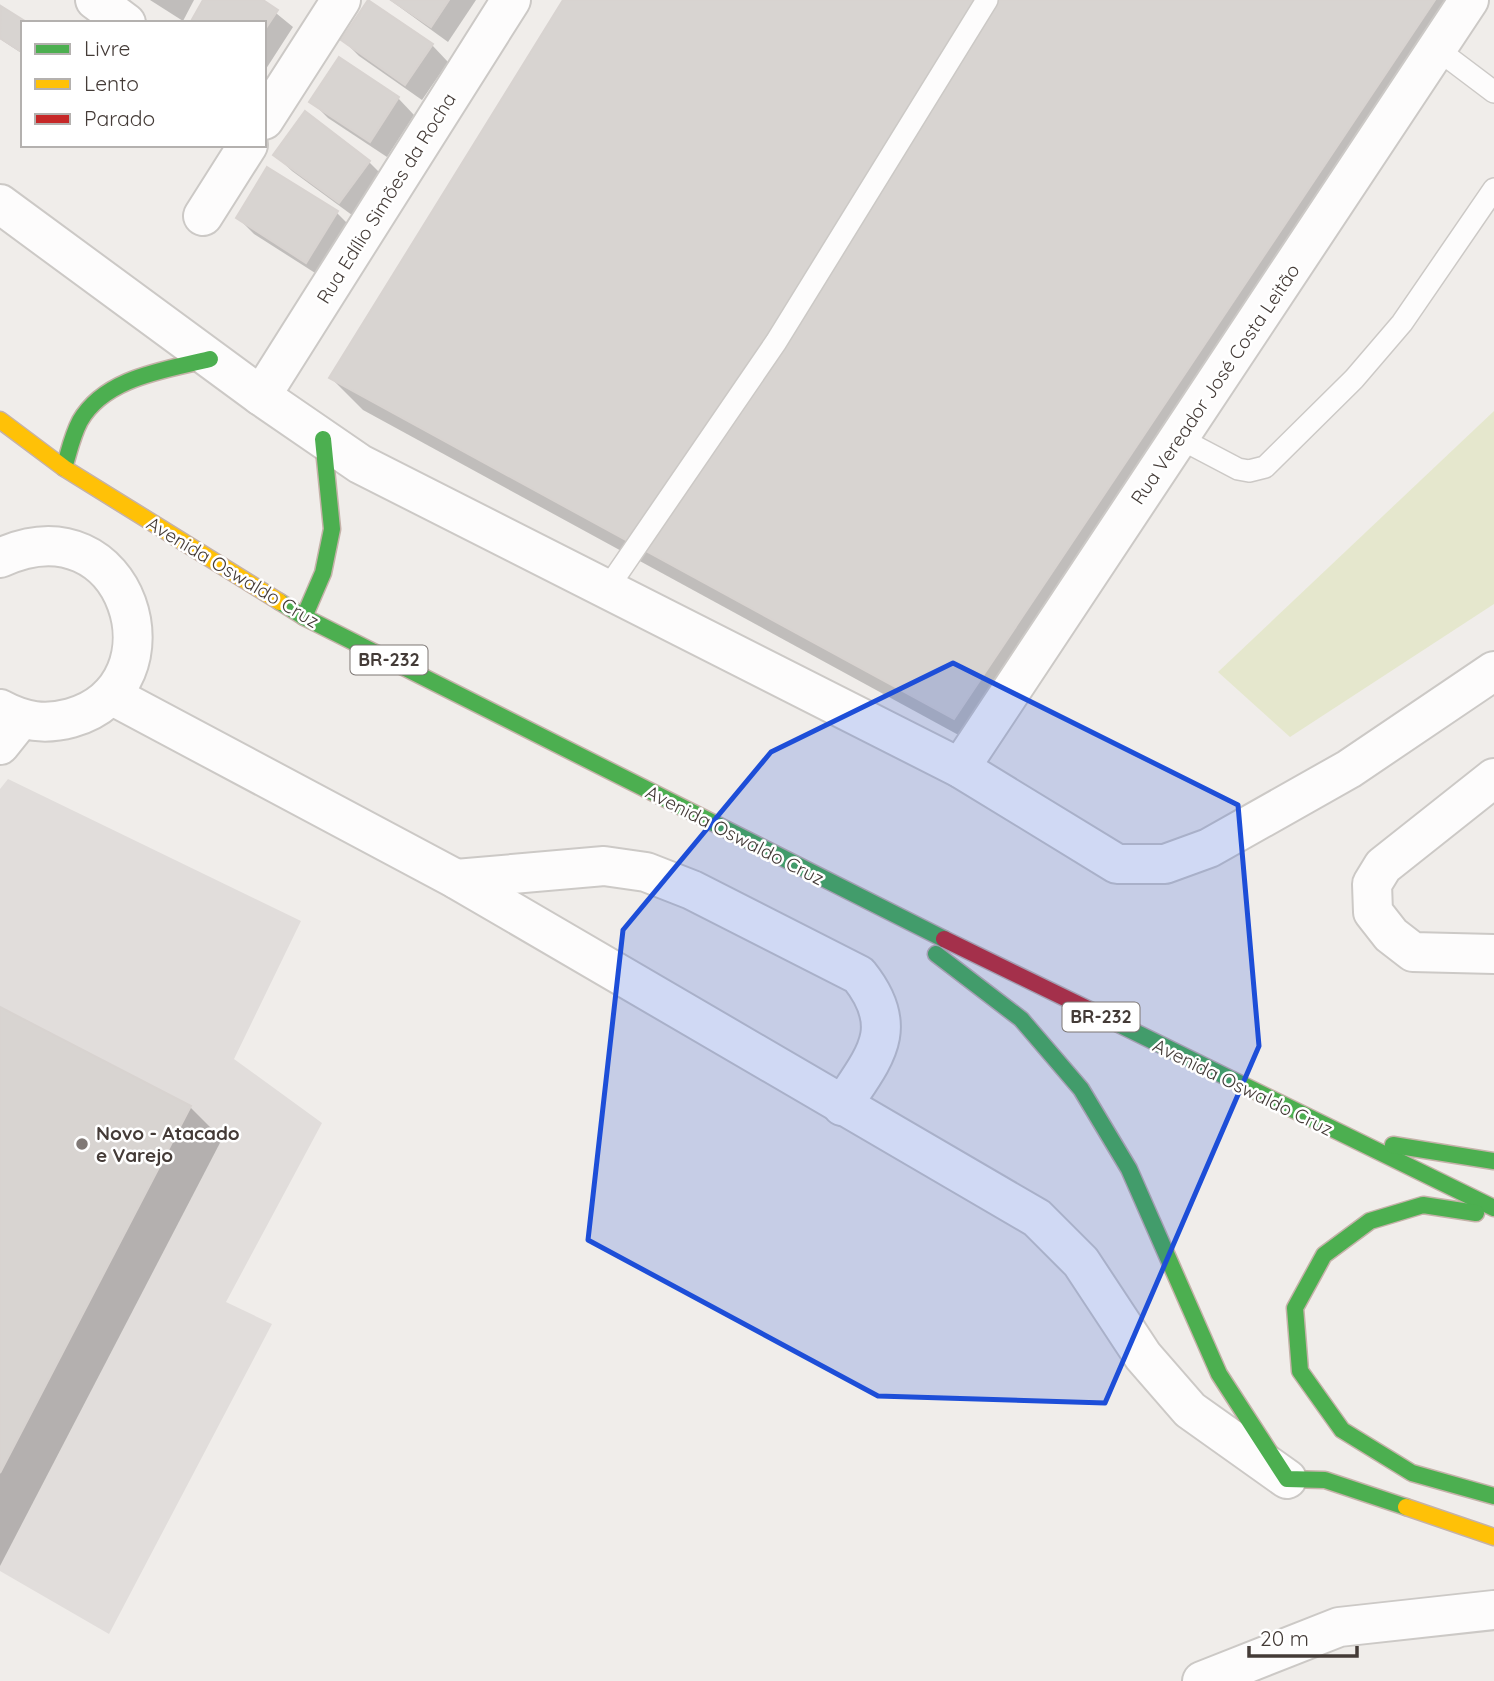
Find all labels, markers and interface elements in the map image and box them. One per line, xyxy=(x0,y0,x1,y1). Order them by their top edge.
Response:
legend xyxy=(21,21,266,147)
text: Livre xyxy=(84,35,130,61)
text: Lento xyxy=(84,70,139,96)
street label: Rua Edílio Simões da Rocha xyxy=(311,88,461,308)
text: Parado xyxy=(84,105,155,131)
street label: Rua Vereador José Costa Leitão xyxy=(1125,259,1305,509)
street label: Avenida Oswaldo Cruz xyxy=(142,511,324,633)
road number: BR-232 xyxy=(350,646,428,674)
street label: Avenida Oswaldo Cruz xyxy=(642,780,828,890)
road number: BR-232 xyxy=(1062,1002,1140,1032)
street label: Avenida Oswaldo Cruz xyxy=(1149,1033,1337,1141)
place label: Novo - Atacado e Varejo xyxy=(96,1121,240,1167)
marker: Novo - Atacado e Varejo xyxy=(74,1136,90,1152)
scale bar xyxy=(1249,1614,1358,1658)
text: 20 m xyxy=(1260,1625,1309,1651)

